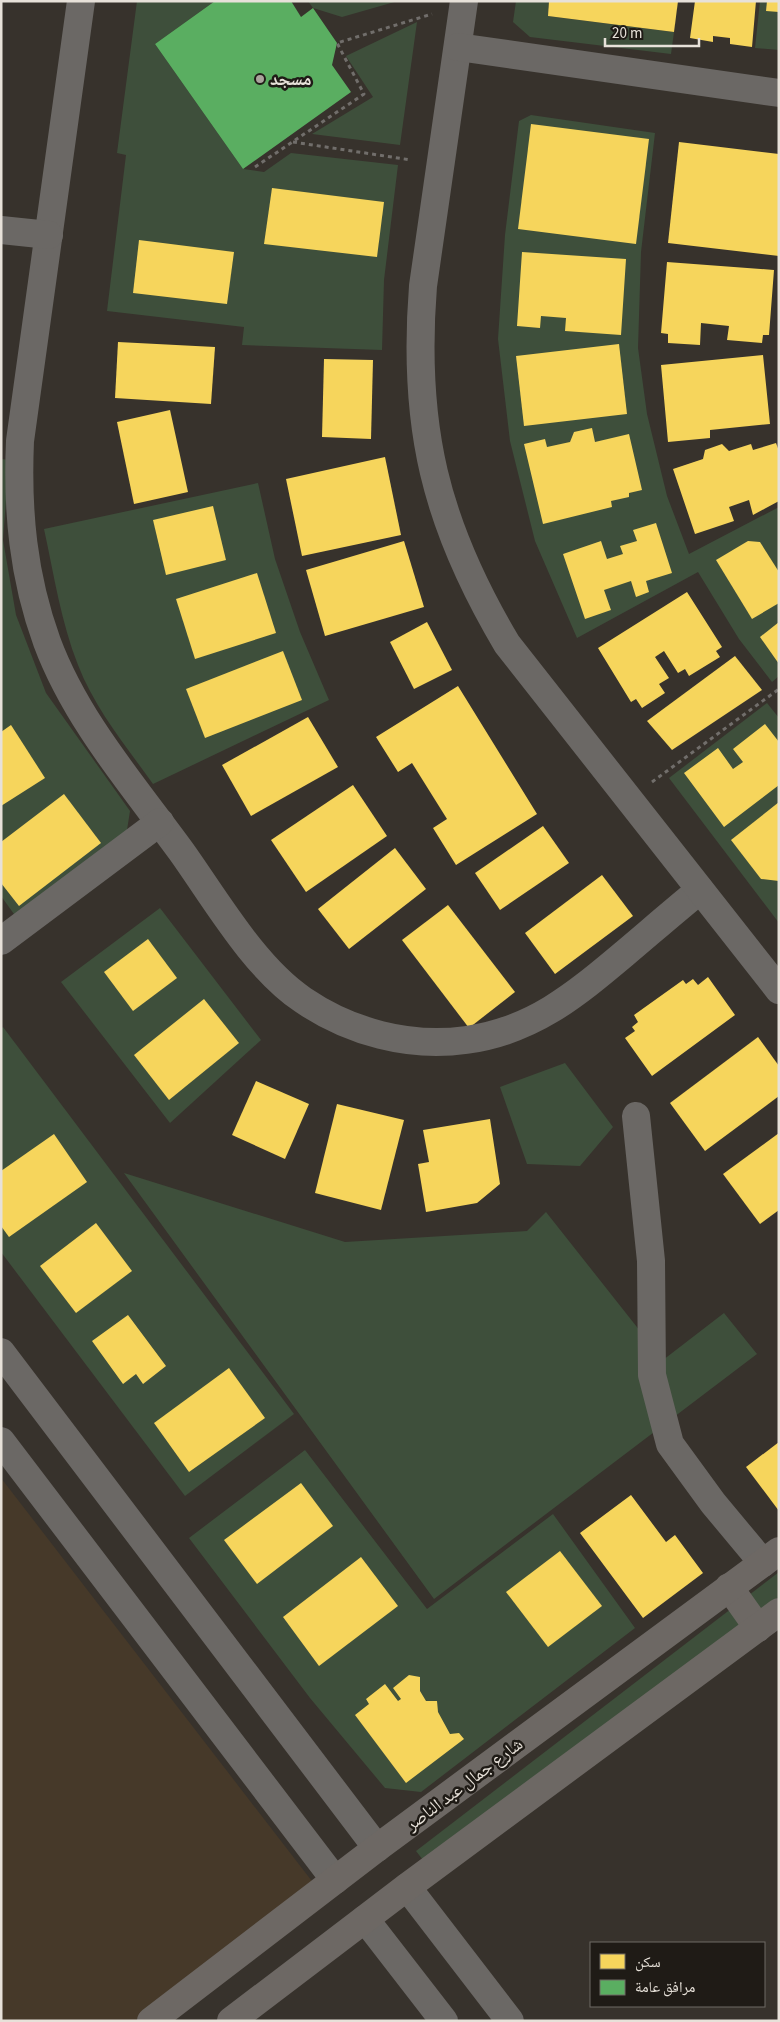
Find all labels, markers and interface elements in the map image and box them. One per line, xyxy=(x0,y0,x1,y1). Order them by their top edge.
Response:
scale bar xyxy=(605,15,699,47)
text: 20 m xyxy=(612,23,642,44)
place label: مسجد xyxy=(270,67,312,92)
marker: مسجد xyxy=(254,73,266,85)
street label: شارع جمال عبد الناصر xyxy=(400,1732,528,1838)
legend xyxy=(590,1942,765,2007)
text: سكن xyxy=(635,1952,661,1973)
text: مرافق عامة xyxy=(635,1977,696,1998)

